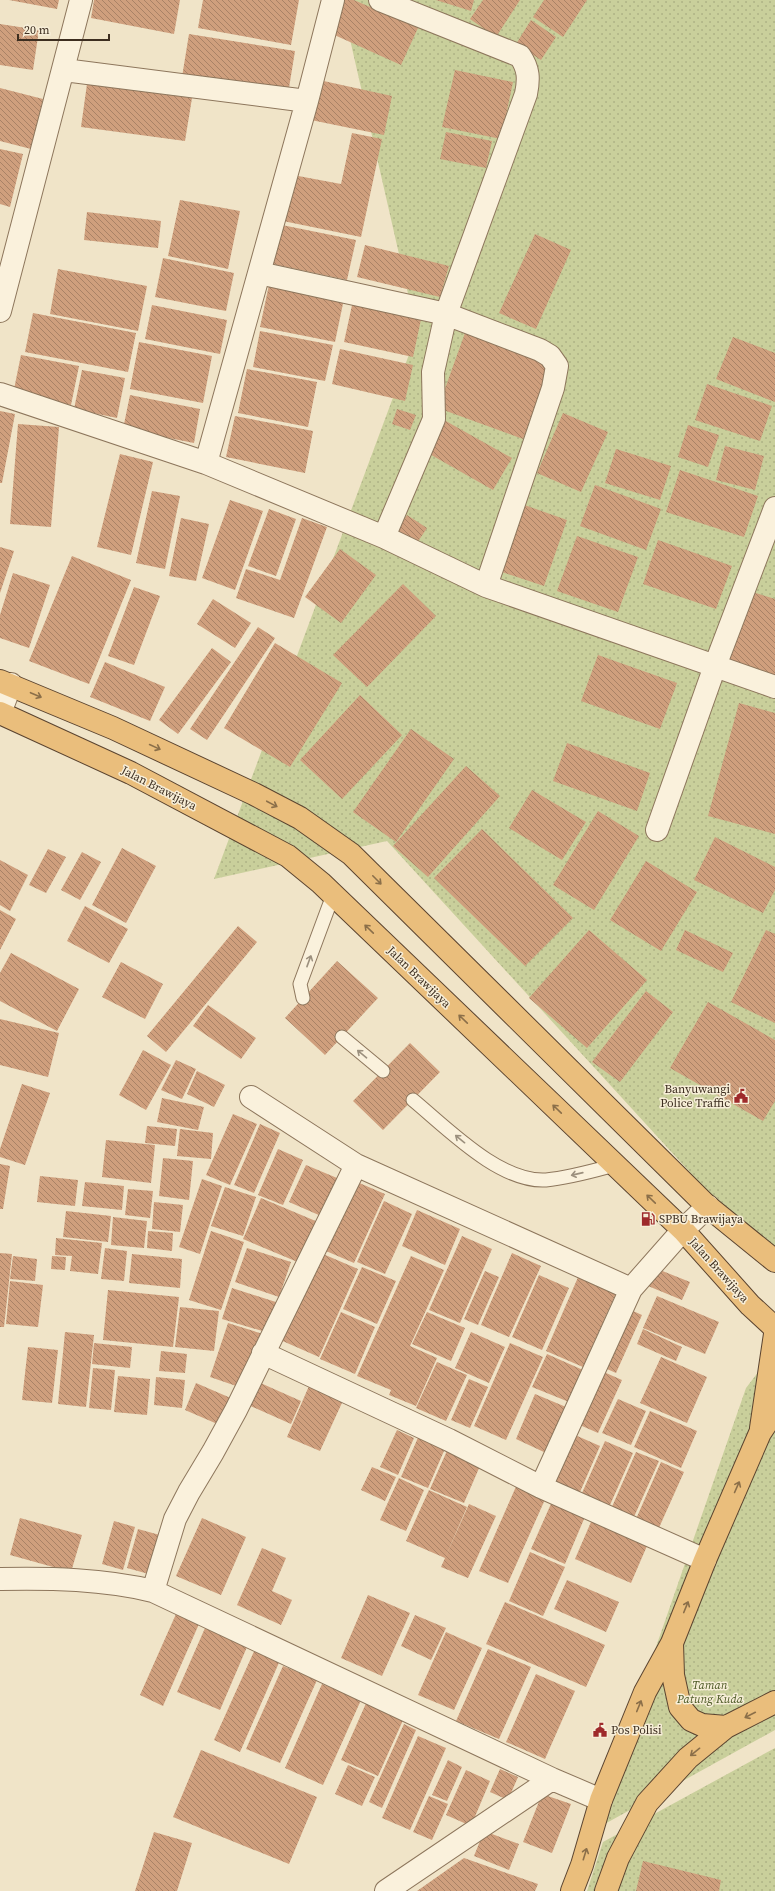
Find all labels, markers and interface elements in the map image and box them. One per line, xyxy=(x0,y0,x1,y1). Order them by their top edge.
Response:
scale bar xyxy=(18,16,109,42)
text: 20 m xyxy=(24,22,50,38)
one-way arrow xyxy=(30,692,42,700)
one-way arrow xyxy=(149,744,161,751)
street label: Jalan Brawijaya xyxy=(118,762,200,814)
one-way arrow xyxy=(266,800,278,808)
one-way arrow xyxy=(372,875,382,885)
one-way arrow xyxy=(364,925,374,934)
street label: Jalan Brawijaya xyxy=(383,942,455,1012)
one-way arrow xyxy=(305,956,313,968)
one-way arrow xyxy=(458,1015,468,1024)
one-way arrow xyxy=(357,1049,368,1058)
place label: Banyuwangi Police Traffic xyxy=(660,1081,730,1111)
public building icon: Banyuwangi Police Traffic xyxy=(733,1088,749,1104)
one-way arrow xyxy=(552,1105,562,1114)
one-way arrow xyxy=(454,1134,465,1143)
one-way arrow xyxy=(571,1171,584,1179)
one-way arrow xyxy=(646,1194,656,1204)
fuel station icon: SPBU Brawijaya xyxy=(640,1211,656,1227)
place label: SPBU Brawijaya xyxy=(659,1211,744,1227)
street label: Jalan Brawijaya xyxy=(685,1233,753,1307)
one-way arrow xyxy=(733,1481,741,1493)
one-way arrow xyxy=(683,1601,690,1613)
park label: Taman Patung Kuda xyxy=(676,1677,744,1707)
one-way arrow xyxy=(636,1701,644,1713)
one-way arrow xyxy=(745,1712,757,1719)
public building icon: Pos Polisi xyxy=(592,1722,608,1738)
place label: Pos Polisi xyxy=(611,1722,662,1738)
one-way arrow xyxy=(690,1748,701,1756)
one-way arrow xyxy=(582,1848,589,1861)

